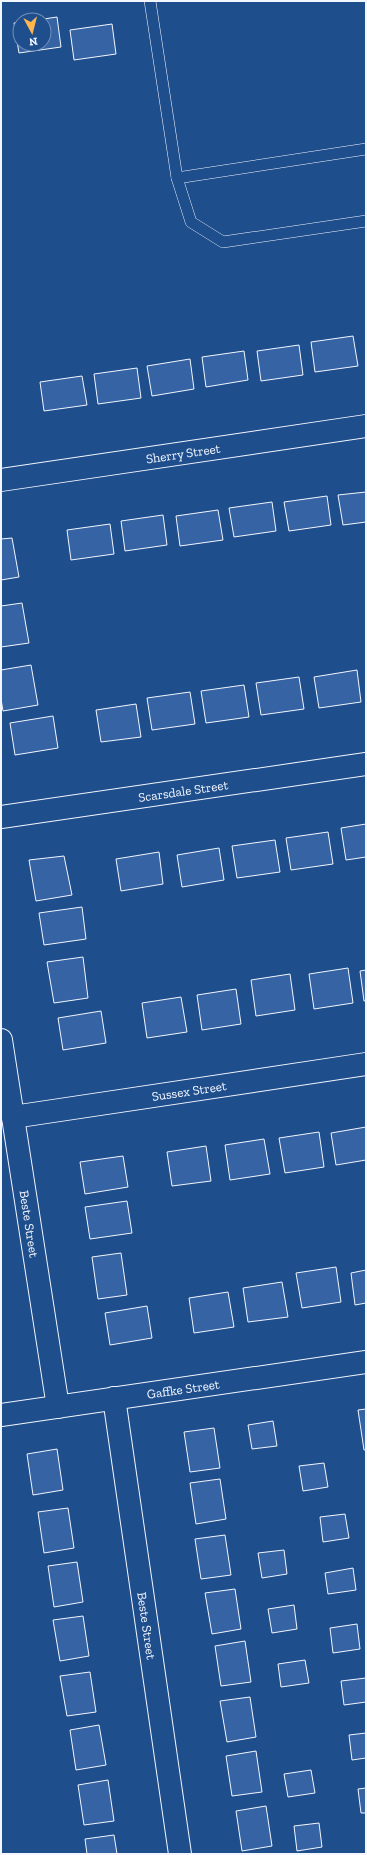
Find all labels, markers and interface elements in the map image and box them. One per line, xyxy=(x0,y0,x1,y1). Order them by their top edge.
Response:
north arrow xyxy=(12,12,52,52)
text: N xyxy=(28,34,38,48)
street label: Sherry Street xyxy=(145,440,221,466)
street label: Scarsdale Street xyxy=(137,777,229,804)
street label: Sussex Street xyxy=(151,1078,228,1104)
street label: Beste Street xyxy=(17,1189,42,1259)
street label: Gaffke Street xyxy=(146,1376,221,1401)
street label: Beste Street xyxy=(135,1591,159,1660)

